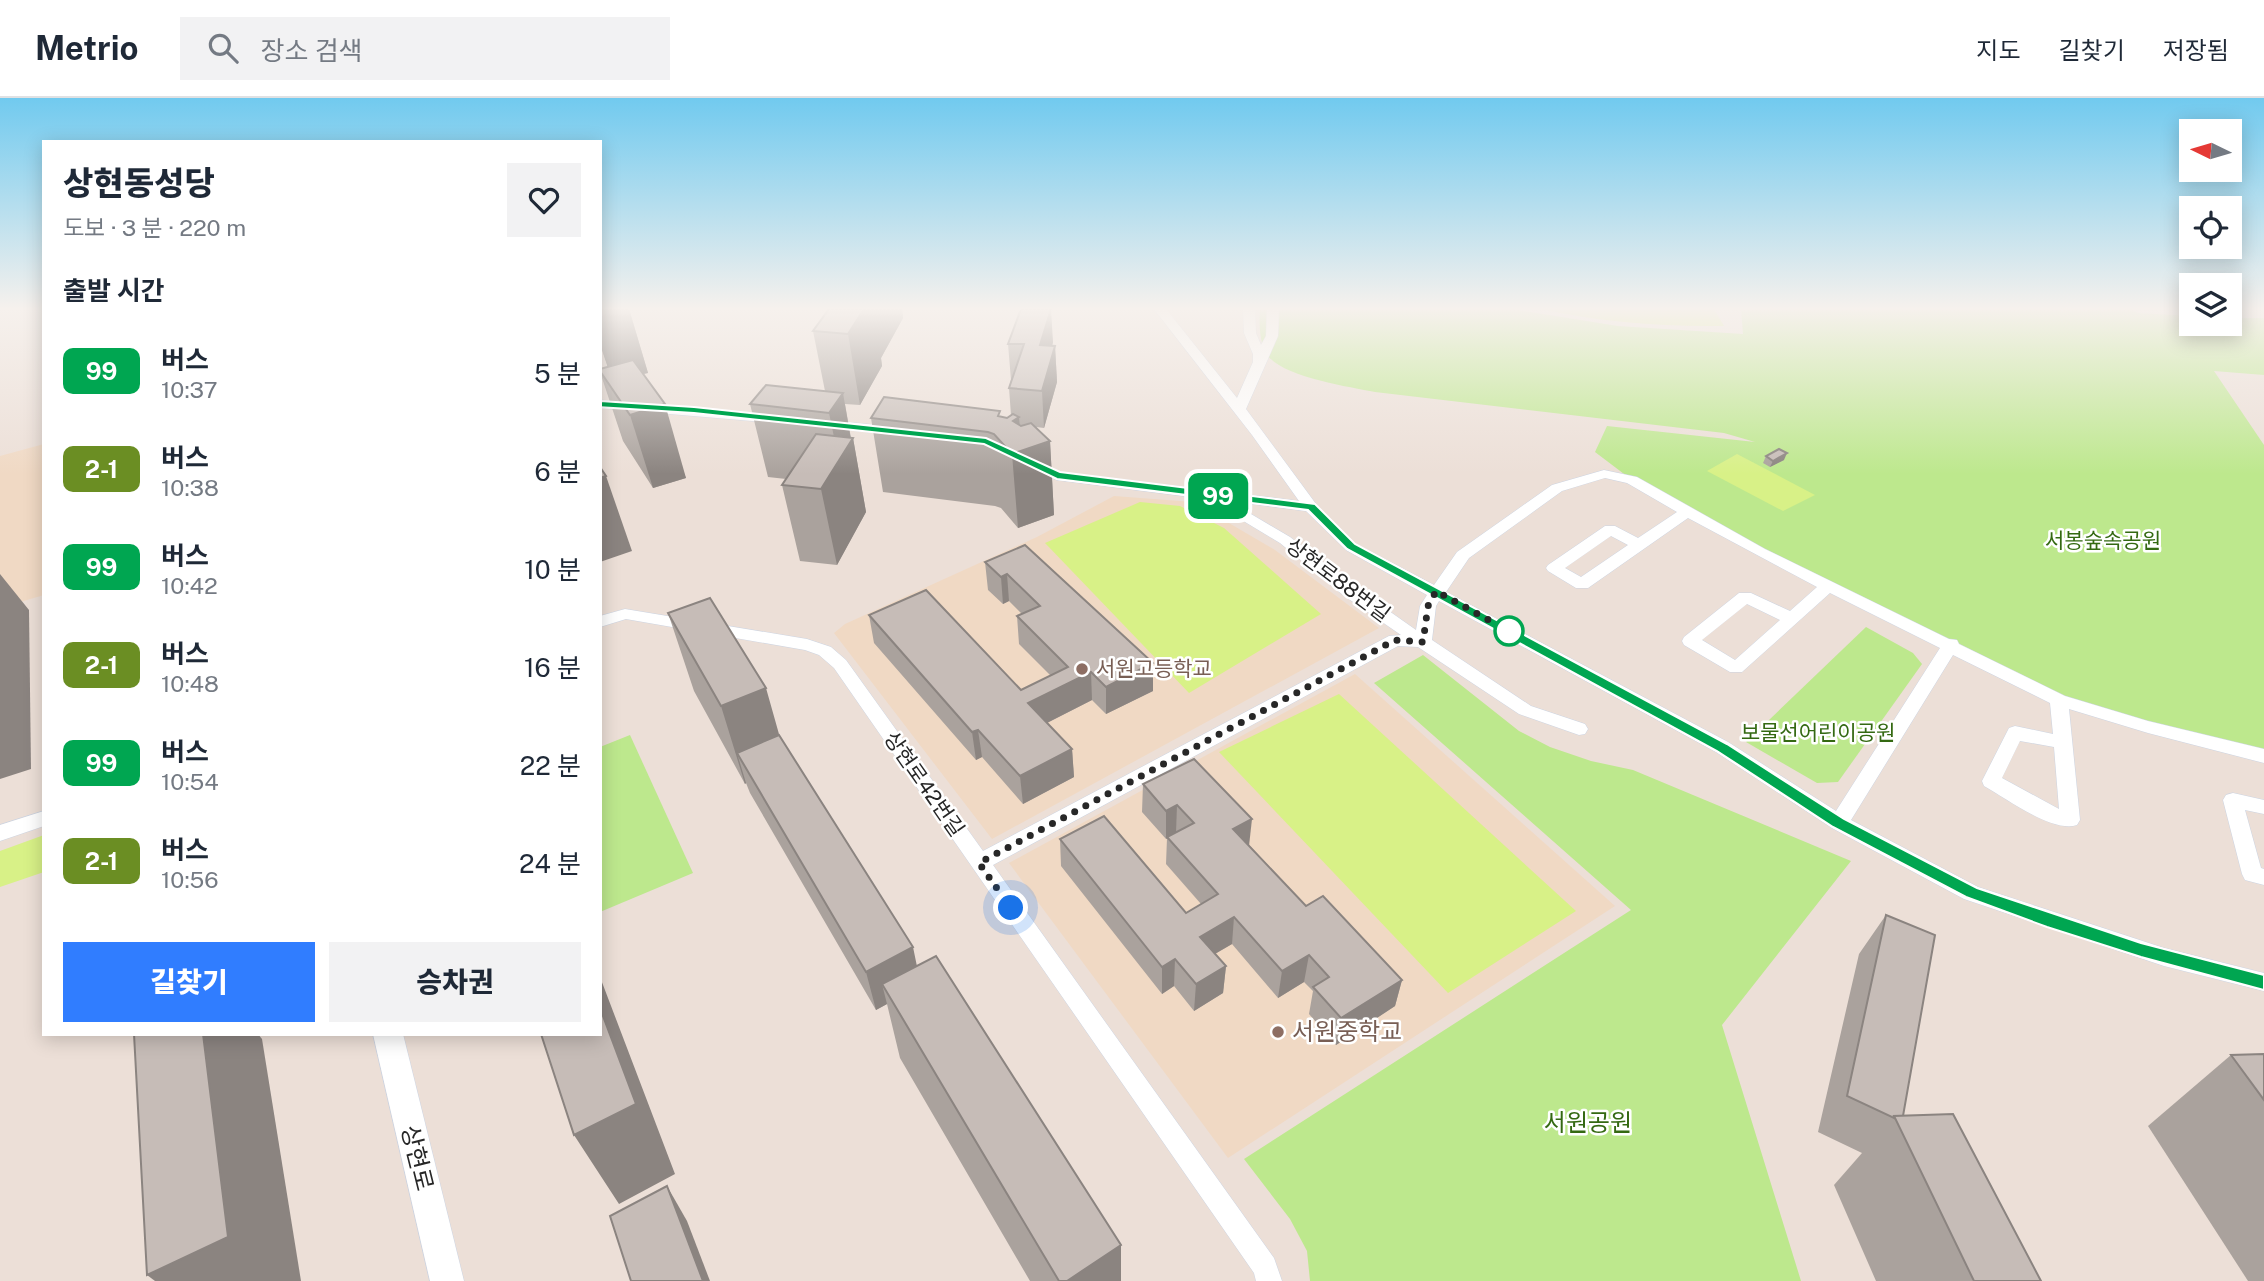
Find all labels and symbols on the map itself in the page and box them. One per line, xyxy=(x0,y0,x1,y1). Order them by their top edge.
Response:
north arrow xyxy=(2179,119,2242,182)
line badge: 99 xyxy=(1186,473,1250,519)
park label: 서봉숲속공원 xyxy=(2045,528,2161,553)
street label: 상현로88번길 xyxy=(1281,532,1395,627)
unlabelled marker xyxy=(1494,616,1524,646)
place label: 서원고등학교 xyxy=(1096,656,1212,681)
marker: 서원고등학교 xyxy=(1074,661,1090,677)
park label: 보물선어린이공원 xyxy=(1741,720,1895,745)
street label: 상현로42번길 xyxy=(879,726,970,841)
your location xyxy=(993,890,1028,925)
place label: 서원중학교 xyxy=(1292,1017,1402,1045)
marker: 서원중학교 xyxy=(1270,1024,1286,1040)
park label: 서원공원 xyxy=(1544,1108,1632,1136)
street label: 상현로 xyxy=(396,1122,440,1193)

